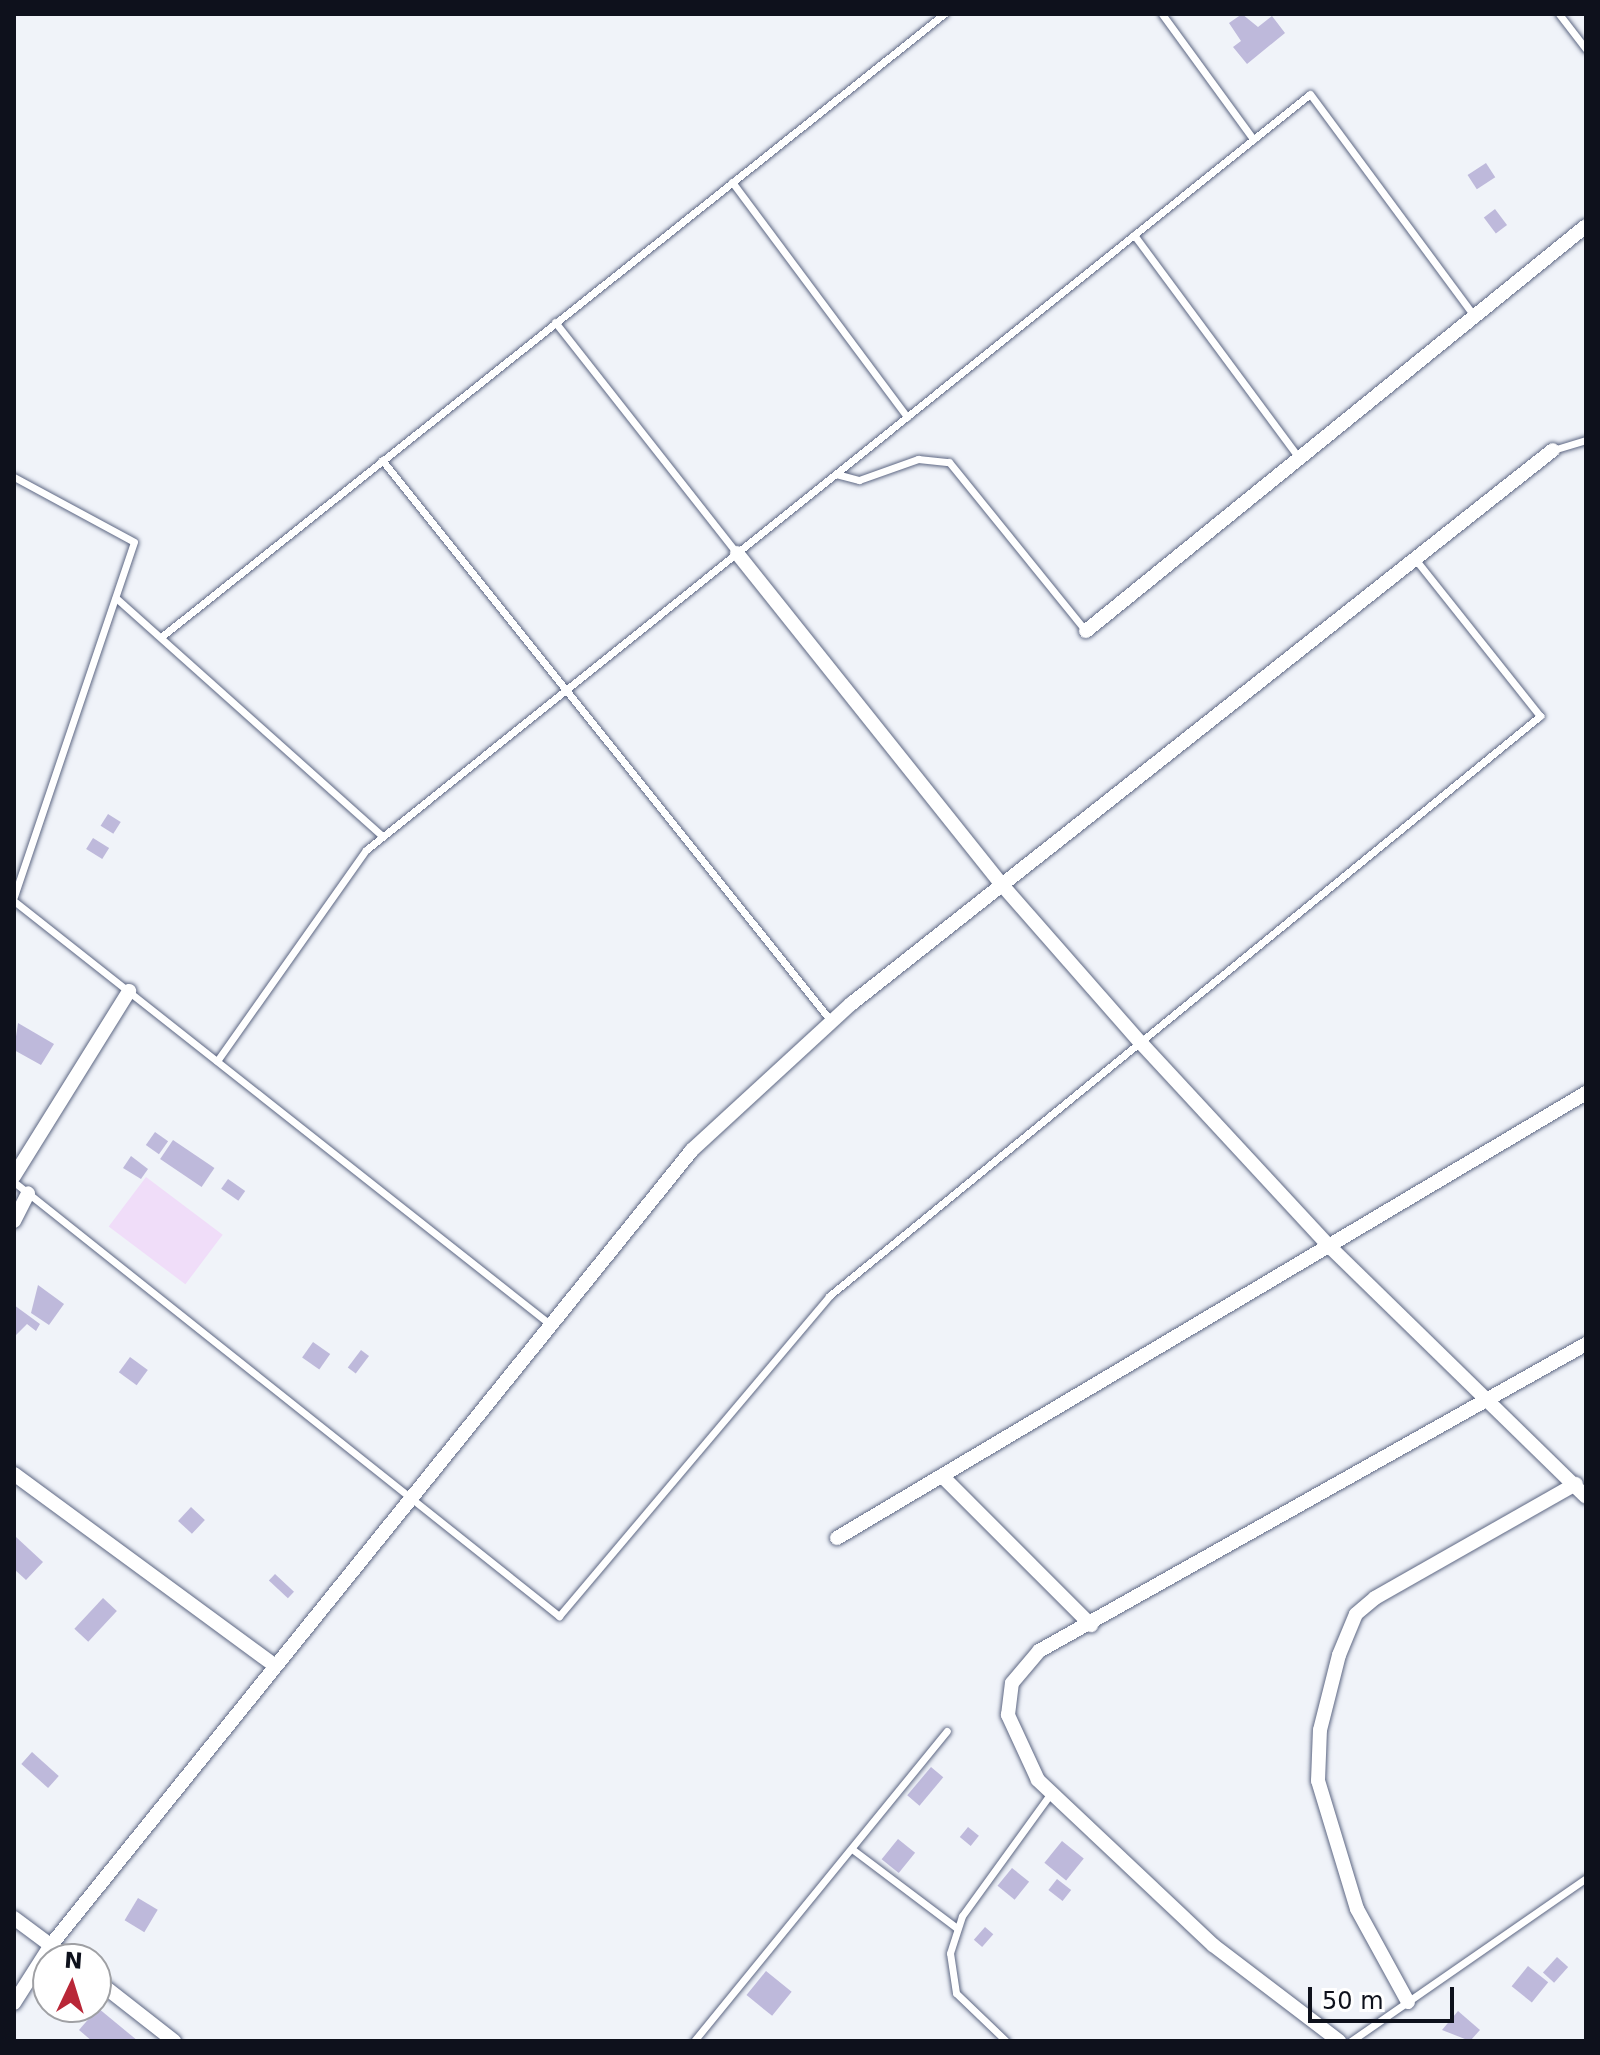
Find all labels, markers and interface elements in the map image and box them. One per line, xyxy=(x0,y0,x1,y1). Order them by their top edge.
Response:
north arrow xyxy=(32,1943,112,2023)
text: N xyxy=(64,1947,84,1974)
scale bar xyxy=(1312,1971,1458,2021)
text: 50 m xyxy=(1322,1987,1384,2015)

